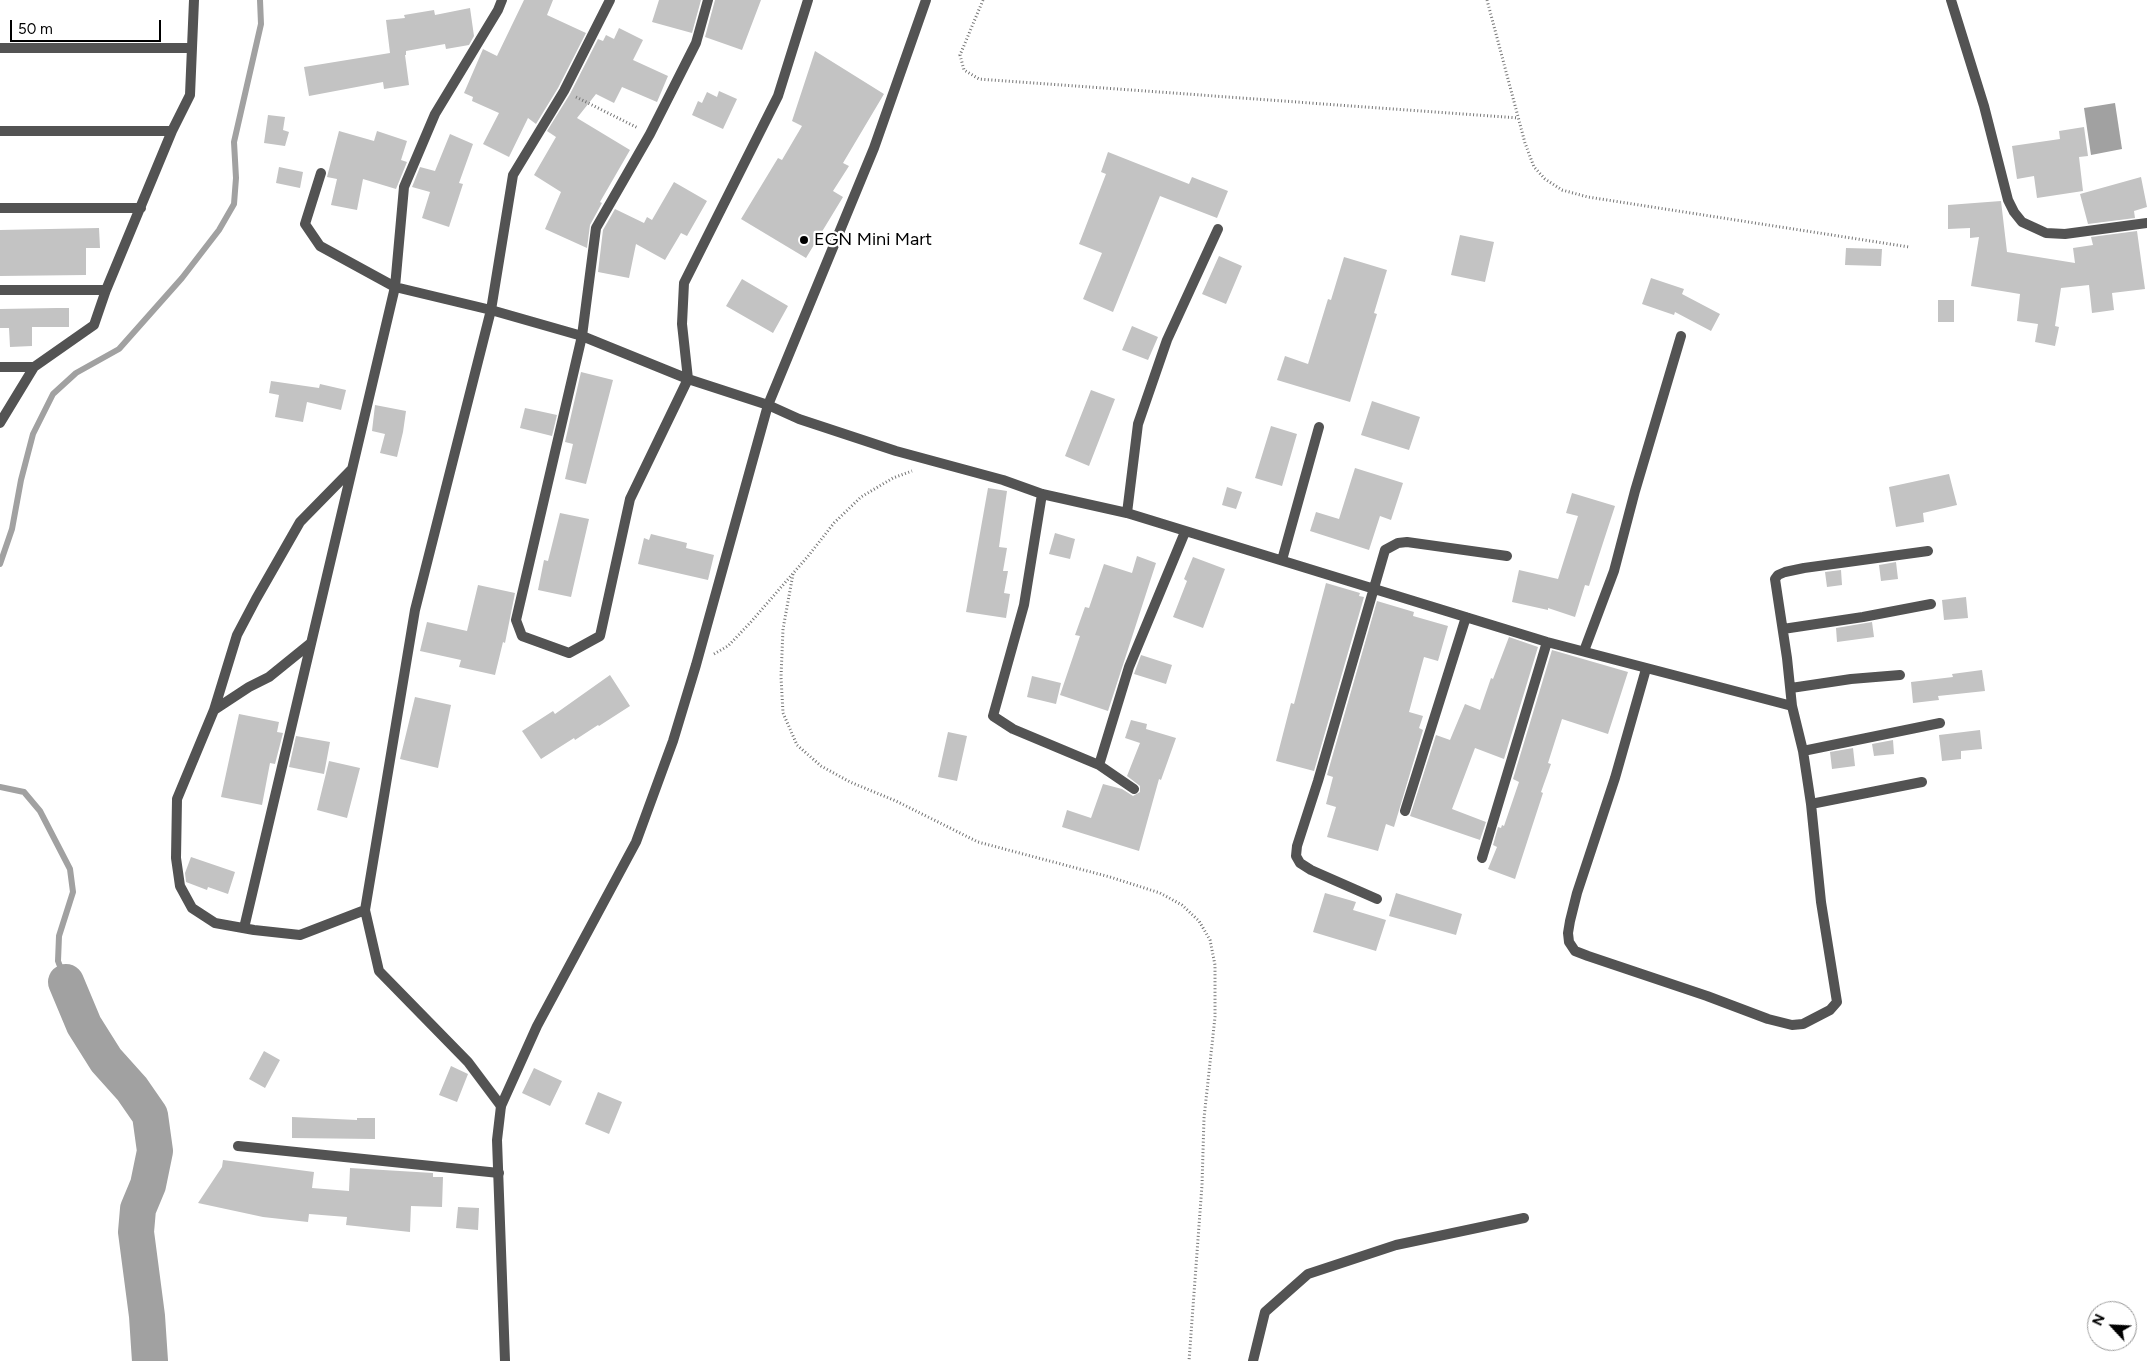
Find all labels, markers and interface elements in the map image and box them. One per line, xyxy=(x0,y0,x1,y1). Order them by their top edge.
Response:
scale bar xyxy=(12,10,164,42)
text: 50 m xyxy=(18,20,53,38)
place label: EGN Mini Mart xyxy=(814,229,932,251)
marker: EGN Mini Mart xyxy=(798,234,810,246)
north arrow xyxy=(2087,1301,2137,1351)
text: N xyxy=(2089,1311,2109,1328)

